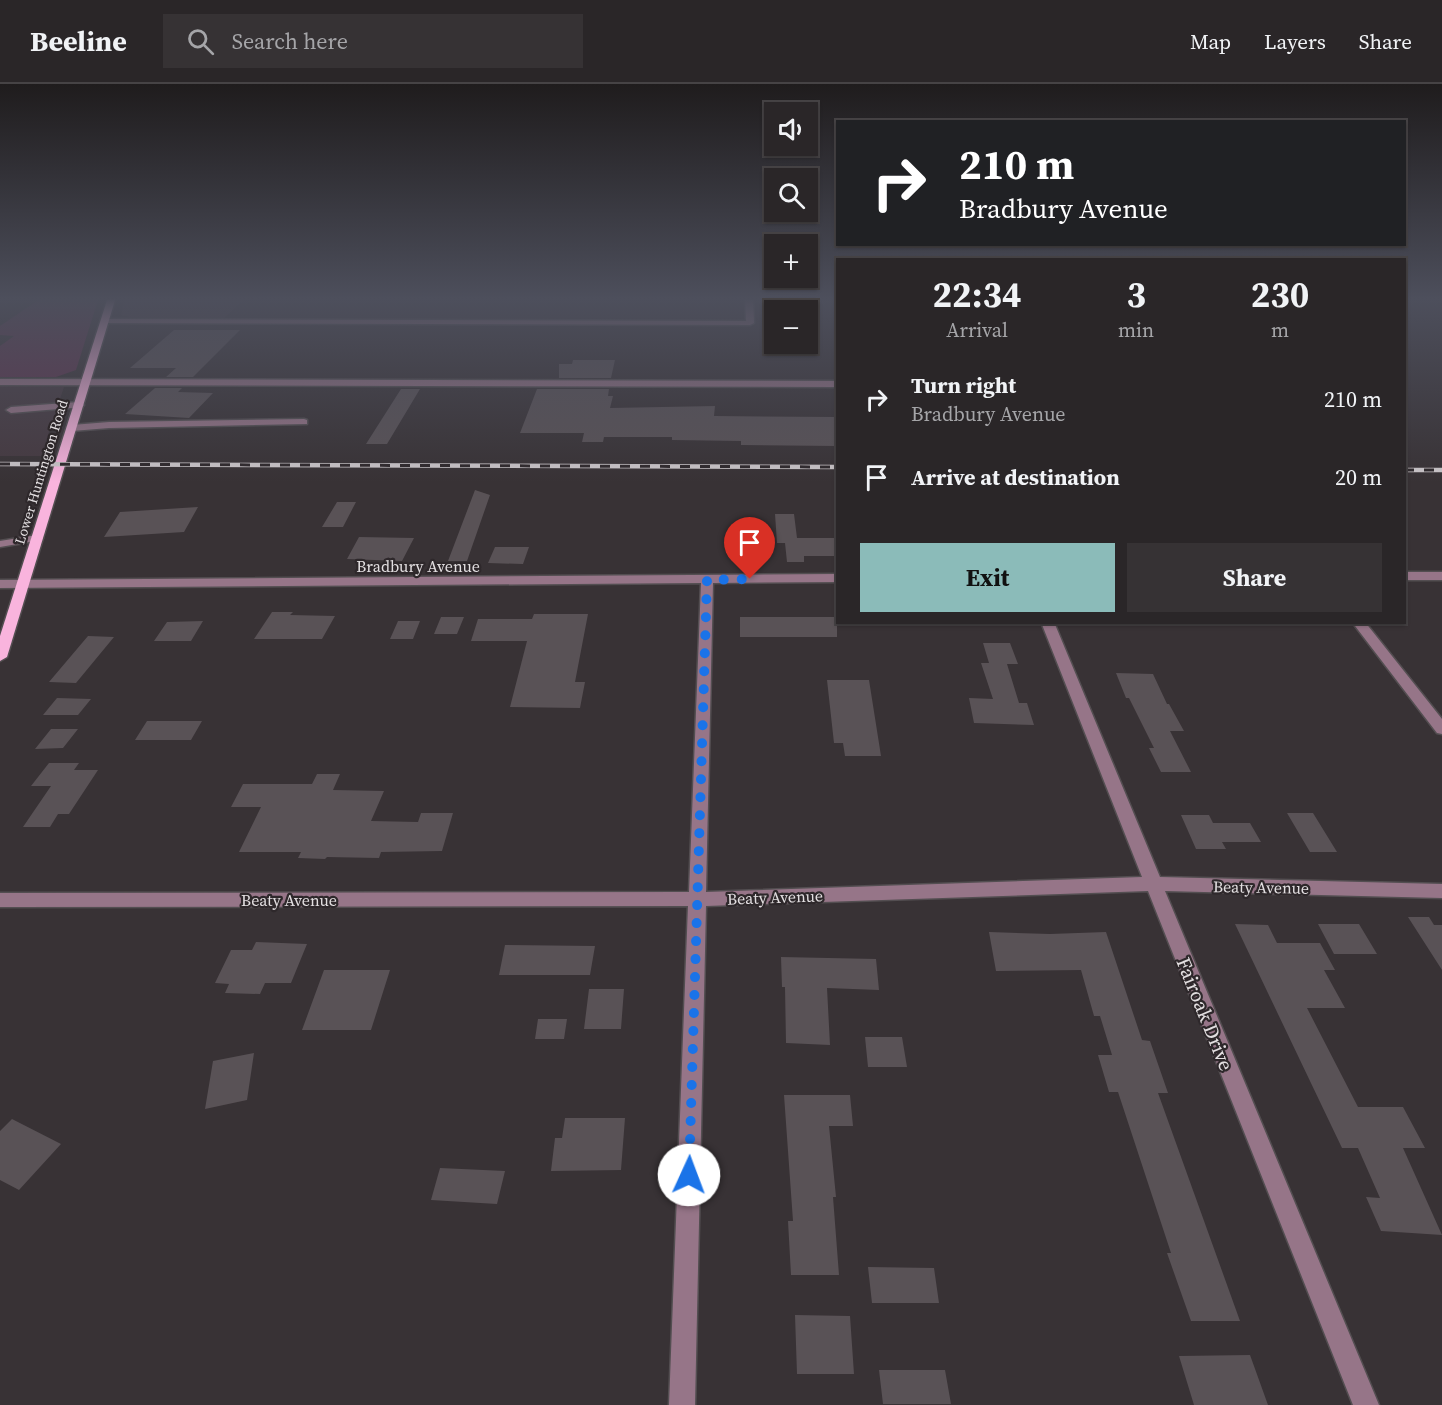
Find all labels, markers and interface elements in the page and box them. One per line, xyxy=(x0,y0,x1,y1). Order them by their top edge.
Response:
search box xyxy=(163,14,583,68)
text: Beeline xyxy=(30,22,127,60)
icon: search xyxy=(184,25,217,58)
text: Search here xyxy=(232,26,348,56)
text: Map xyxy=(1190,27,1231,56)
text: Layers xyxy=(1264,27,1326,56)
text: Share xyxy=(1359,27,1412,56)
map controls xyxy=(764,102,818,354)
button: sound xyxy=(764,102,818,156)
text: 210 m xyxy=(959,135,1074,193)
icon: right xyxy=(860,144,938,222)
button: search xyxy=(764,168,818,222)
text: Bradbury Avenue xyxy=(959,190,1168,227)
button: + xyxy=(764,234,818,288)
text: 22:34 xyxy=(933,270,1021,319)
text: 3 xyxy=(1126,270,1146,319)
text: 230 xyxy=(1251,270,1309,319)
button: − xyxy=(764,300,818,354)
text: Arrival xyxy=(946,316,1008,344)
text: min xyxy=(1118,316,1154,344)
text: m xyxy=(1271,316,1289,344)
text: Turn right xyxy=(911,370,1016,400)
icon: right xyxy=(860,383,893,416)
text: 210 m xyxy=(1324,384,1382,414)
street label: Lower Huntington Road xyxy=(9,397,73,547)
text: Bradbury Avenue xyxy=(911,400,1066,428)
icon: arrive xyxy=(860,461,893,494)
text: Arrive at destination xyxy=(911,462,1120,492)
text: 20 m xyxy=(1335,462,1382,492)
pin xyxy=(724,517,775,579)
icon: arrive xyxy=(733,526,766,559)
button: Exit xyxy=(860,543,1115,612)
button: Share xyxy=(1127,543,1382,612)
street label: Bradbury Avenue xyxy=(356,555,480,577)
street label: Beaty Avenue xyxy=(1213,875,1309,899)
street label: Beaty Avenue xyxy=(727,884,823,910)
street label: Beaty Avenue xyxy=(241,889,337,911)
street label: Fairoak Drive xyxy=(1170,953,1240,1075)
position arrow xyxy=(657,1143,721,1207)

